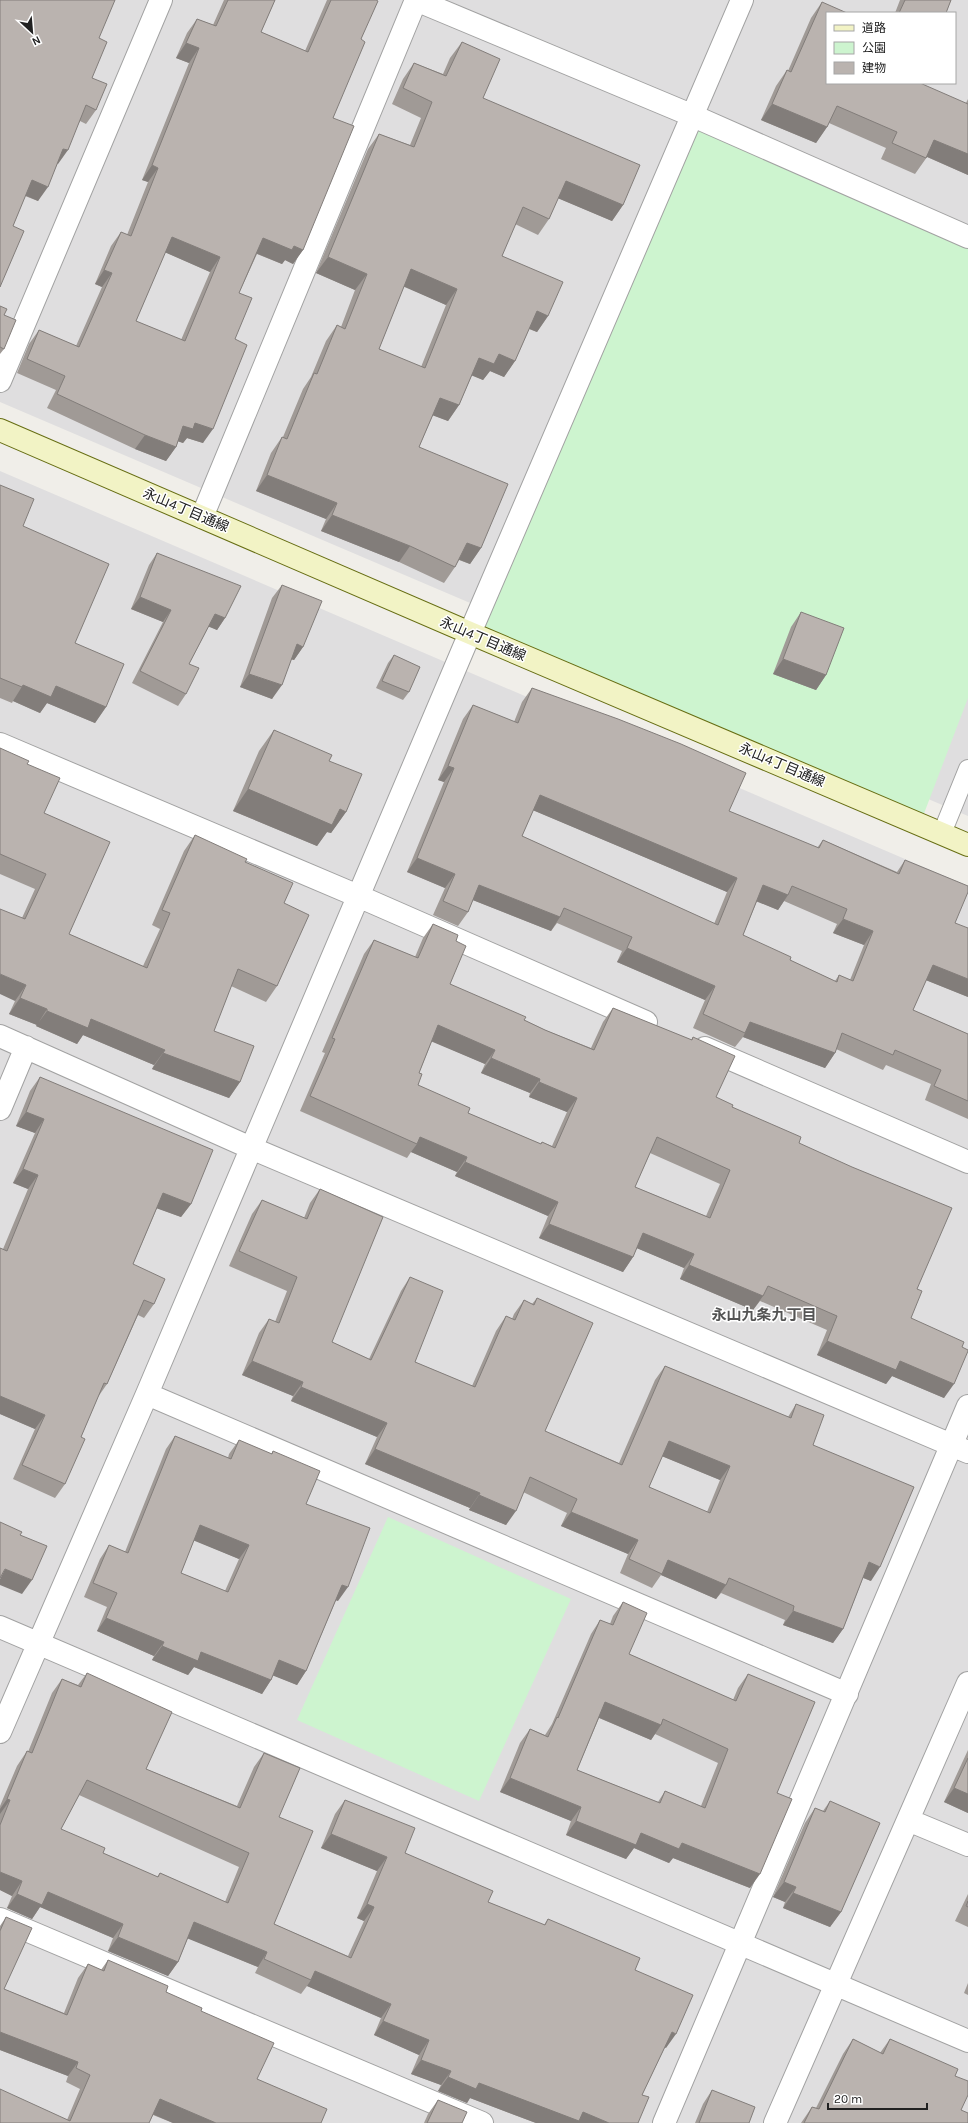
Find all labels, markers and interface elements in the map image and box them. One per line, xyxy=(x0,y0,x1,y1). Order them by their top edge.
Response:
north arrow xyxy=(12,12,52,52)
legend xyxy=(826,12,956,84)
text: 道路 xyxy=(862,21,886,35)
text: N xyxy=(30,33,43,48)
text: 公園 xyxy=(862,41,886,55)
text: 建物 xyxy=(862,61,886,75)
street label: 永山4丁目通線 xyxy=(140,484,232,536)
street label: 永山4丁目通線 xyxy=(437,613,529,665)
street label: 永山4丁目通線 xyxy=(736,739,828,791)
district label: 永山九条九丁目 xyxy=(711,1306,817,1324)
scale bar xyxy=(828,2085,927,2111)
text: 20 m xyxy=(834,2092,862,2106)

